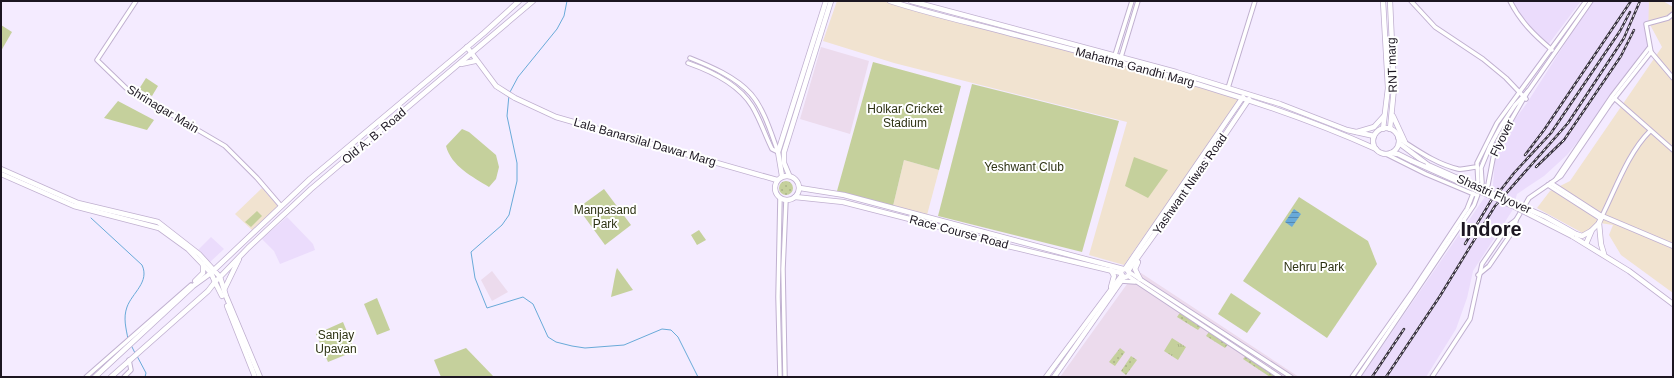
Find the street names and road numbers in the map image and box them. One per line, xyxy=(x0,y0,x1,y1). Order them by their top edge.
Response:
street label: RNT marg xyxy=(1384,37,1400,93)
street label: Mahatma Gandhi Marg xyxy=(1074,44,1196,90)
street label: Shrinagar Main xyxy=(125,82,201,136)
street label: Old A. B. Road xyxy=(339,105,409,167)
street label: Lala Banarsilal Dawar Marg xyxy=(572,115,718,169)
street label: Flyover xyxy=(1487,117,1517,159)
street label: Yashwant Niwas Road xyxy=(1150,131,1230,237)
street label: Shastri Flyover xyxy=(1455,171,1533,217)
street label: Race Course Road xyxy=(908,212,1010,252)

